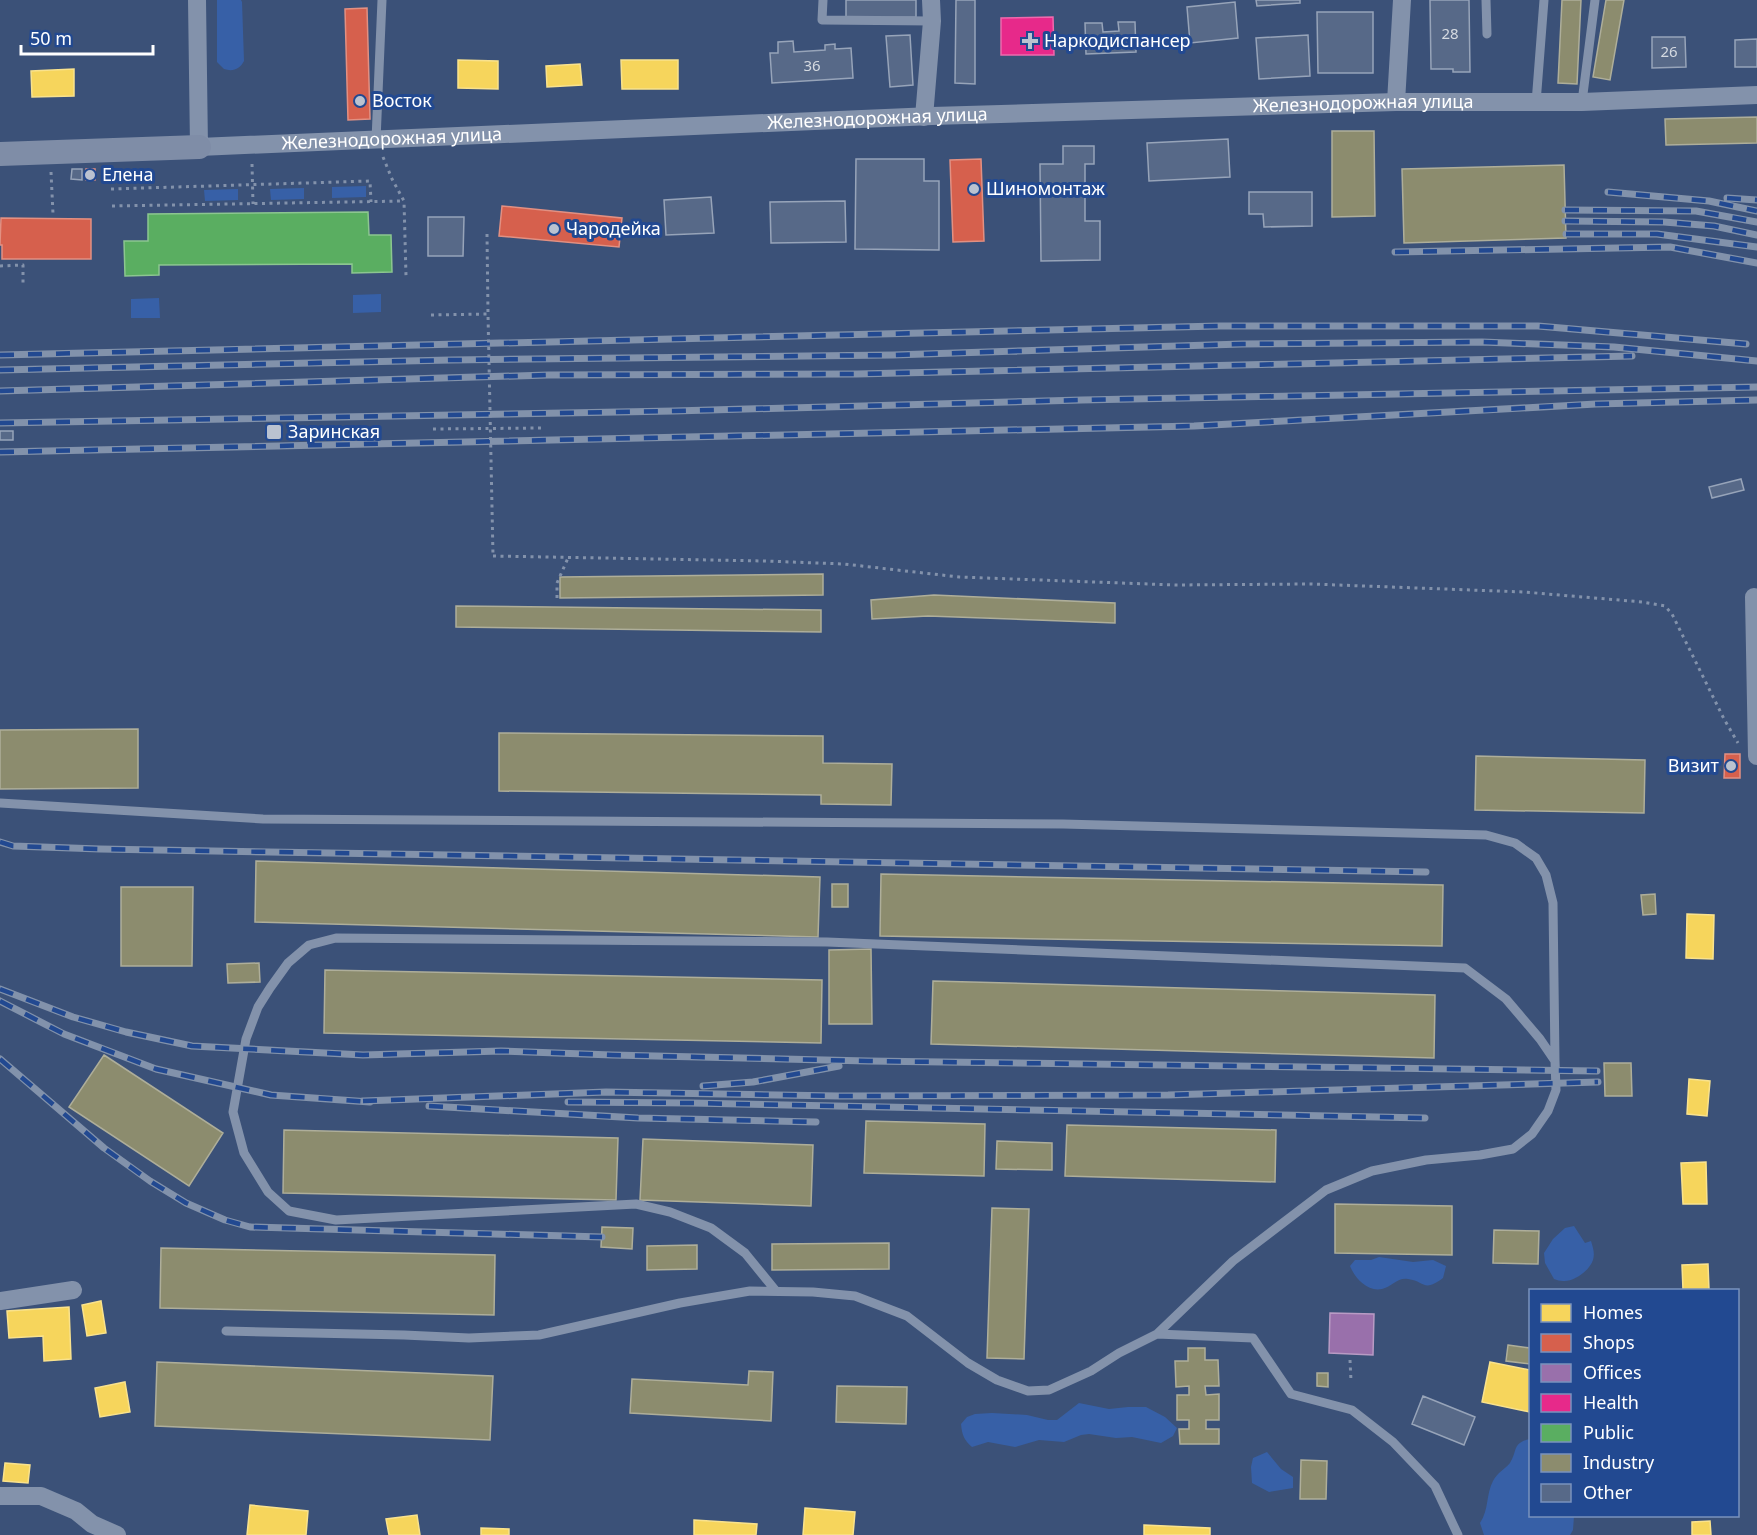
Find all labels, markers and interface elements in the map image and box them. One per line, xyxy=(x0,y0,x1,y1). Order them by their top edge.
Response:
scale bar xyxy=(21,18,153,56)
house number: 28 xyxy=(1441,23,1459,43)
text: 50 m xyxy=(30,26,72,50)
place label: Наркодиспансер xyxy=(1044,28,1191,52)
marker: Наркодиспансер xyxy=(1021,32,1039,50)
house number: 26 xyxy=(1660,41,1678,61)
house number: 36 xyxy=(803,55,821,75)
place label: Восток xyxy=(372,88,432,112)
street label: Железнодорожная улица xyxy=(1253,89,1473,117)
marker: Восток xyxy=(353,94,367,108)
street label: Железнодорожная улица xyxy=(767,101,988,134)
street label: Железнодорожная улица xyxy=(281,121,502,154)
place label: Елена xyxy=(102,162,154,186)
marker: Елена xyxy=(83,168,97,182)
place label: Шиномонтаж xyxy=(986,176,1105,200)
marker: Шиномонтаж xyxy=(967,182,981,196)
place label: Чародейка xyxy=(566,216,661,240)
marker: Чародейка xyxy=(547,222,561,236)
place label: Заринская xyxy=(288,419,380,443)
marker: Заринская xyxy=(265,423,283,441)
place label: Визит xyxy=(1668,753,1720,777)
marker: Визит xyxy=(1724,759,1738,773)
legend xyxy=(1529,1289,1739,1517)
text: Homes xyxy=(1583,1300,1643,1324)
text: Shops xyxy=(1583,1330,1635,1354)
text: Offices xyxy=(1583,1360,1642,1384)
text: Health xyxy=(1583,1390,1639,1414)
text: Public xyxy=(1583,1420,1634,1444)
text: Industry xyxy=(1583,1450,1655,1474)
text: Other xyxy=(1583,1480,1633,1504)

